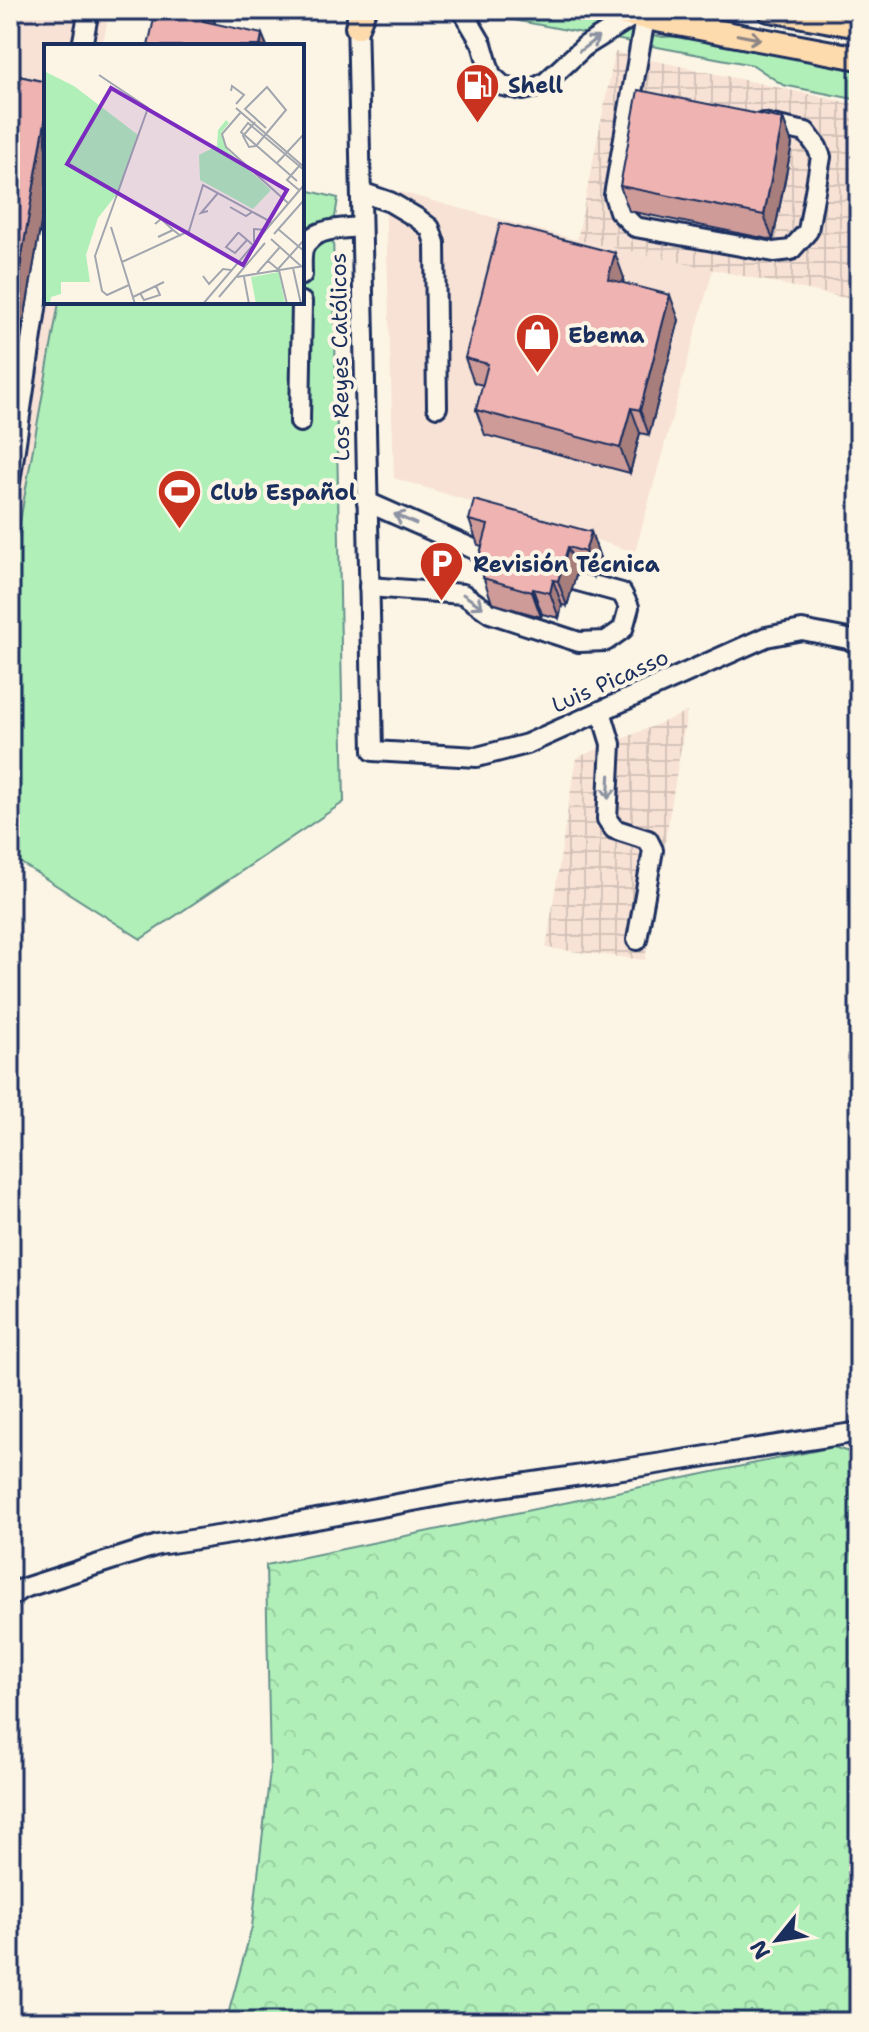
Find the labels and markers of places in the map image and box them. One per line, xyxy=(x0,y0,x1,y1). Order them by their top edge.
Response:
fuel station icon: Shell xyxy=(453,61,501,124)
place label: Shell xyxy=(508,71,564,100)
shop icon: Ebema xyxy=(513,311,561,374)
place label: Ebema xyxy=(568,321,645,350)
sports icon: Club Español xyxy=(155,468,203,531)
place label: Club Español xyxy=(210,478,357,507)
parking icon: Revisión Técnica xyxy=(418,540,466,603)
place label: Revisión Técnica xyxy=(473,550,660,579)

